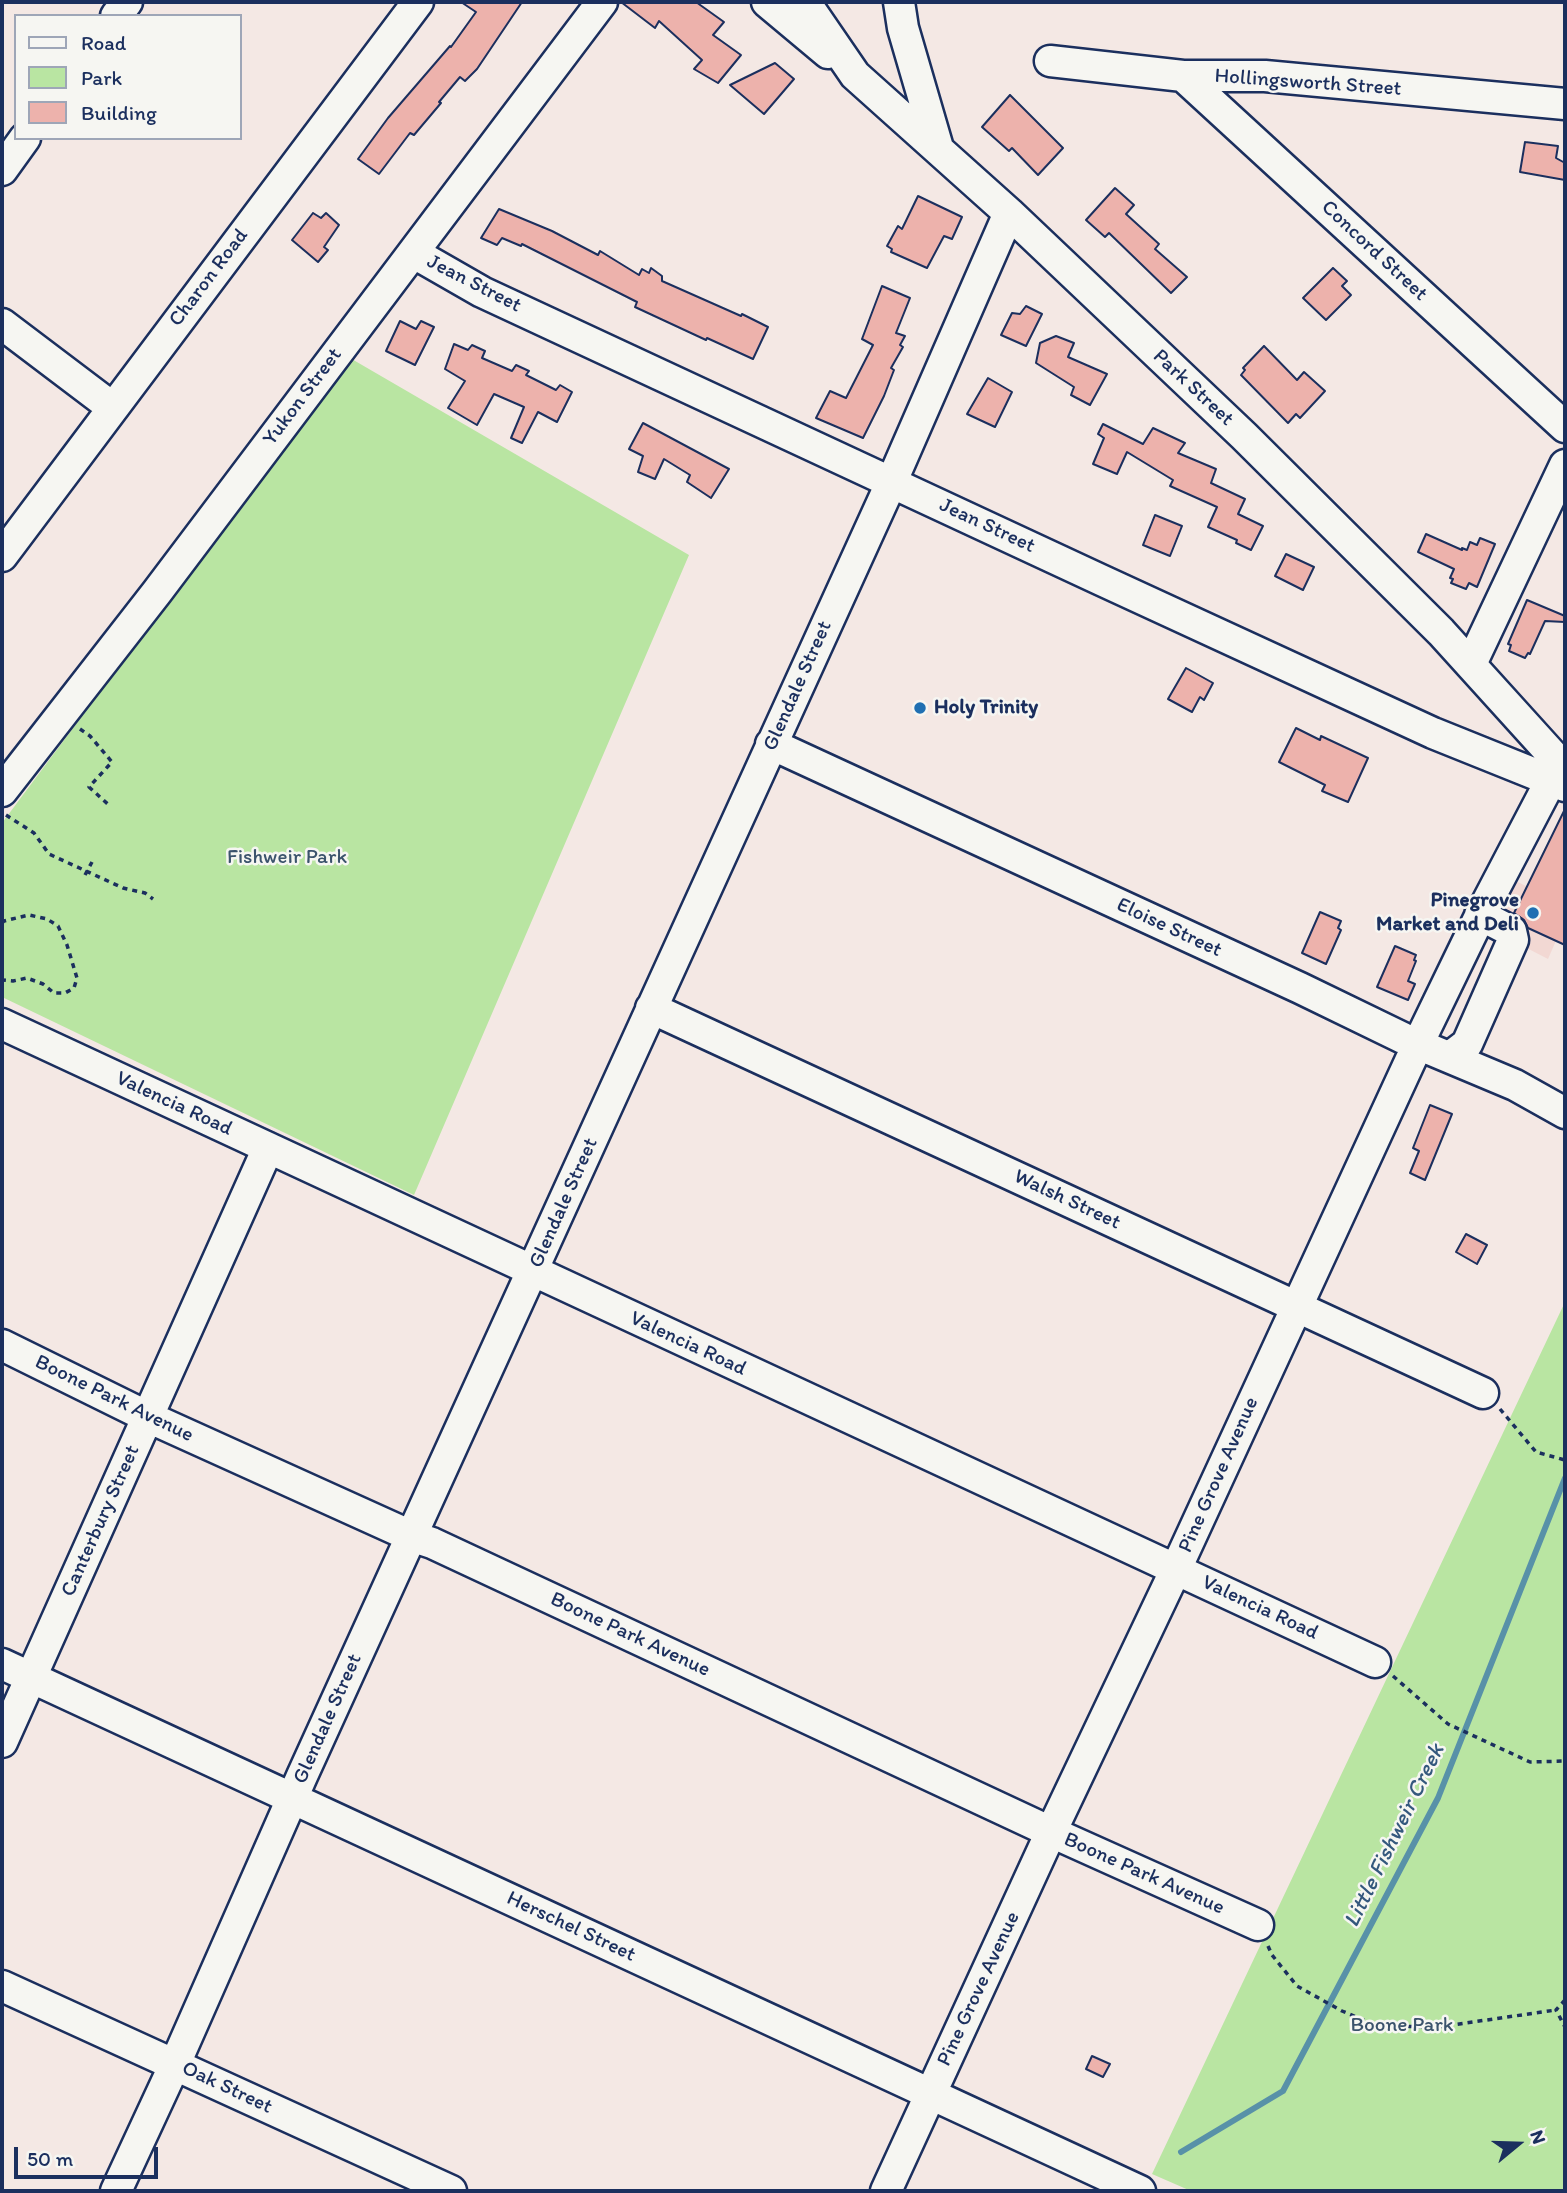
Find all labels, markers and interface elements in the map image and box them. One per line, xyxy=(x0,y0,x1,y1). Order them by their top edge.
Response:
legend xyxy=(14,14,242,140)
text: Road xyxy=(81,30,126,55)
street label: Hollingsworth Street xyxy=(1214,64,1402,102)
text: Park xyxy=(81,65,122,90)
text: Building xyxy=(81,100,157,125)
street label: Concord Street xyxy=(1315,195,1433,307)
street label: Charon Road xyxy=(164,224,254,332)
street label: Jean Street xyxy=(423,249,525,319)
street label: Yukon Street xyxy=(258,343,348,451)
street label: Park Street xyxy=(1147,344,1239,432)
street label: Jean Street xyxy=(935,493,1039,559)
street label: Glendale Street xyxy=(758,617,838,755)
place label: Holy Trinity xyxy=(934,695,1038,721)
marker: Holy Trinity xyxy=(912,700,928,716)
park label: Fishweir Park xyxy=(227,845,347,871)
place label: Pinegrove Market and Deli xyxy=(1376,888,1519,938)
street label: Eloise Street xyxy=(1112,893,1226,963)
marker: Pinegrove Market and Deli xyxy=(1525,905,1541,921)
street label: Valencia Road xyxy=(112,1066,236,1142)
street label: Glendale Street xyxy=(524,1134,604,1272)
street label: Walsh Street xyxy=(1010,1164,1124,1236)
street label: Valencia Road xyxy=(626,1306,750,1382)
street label: Boone Park Avenue xyxy=(31,1350,197,1448)
street label: Pine Grove Avenue xyxy=(1173,1393,1265,1557)
street label: Canterbury Street xyxy=(56,1441,146,1601)
street label: Valencia Road xyxy=(1198,1570,1322,1646)
street label: Boone Park Avenue xyxy=(546,1587,714,1683)
street label: Glendale Street xyxy=(288,1650,368,1788)
water label: Little Fishweir Creek xyxy=(1339,1740,1451,1932)
street label: Boone Park Avenue xyxy=(1060,1827,1228,1921)
street label: Herschel Street xyxy=(502,1886,640,1968)
street label: Pine Grove Avenue xyxy=(932,1908,1026,2070)
park label: Boone Park xyxy=(1350,2013,1454,2039)
street label: Oak Street xyxy=(178,2056,276,2120)
north arrow xyxy=(1483,2109,1553,2179)
text: N xyxy=(1525,2127,1551,2147)
scale bar xyxy=(18,2134,161,2178)
text: 50 m xyxy=(27,2146,73,2171)

